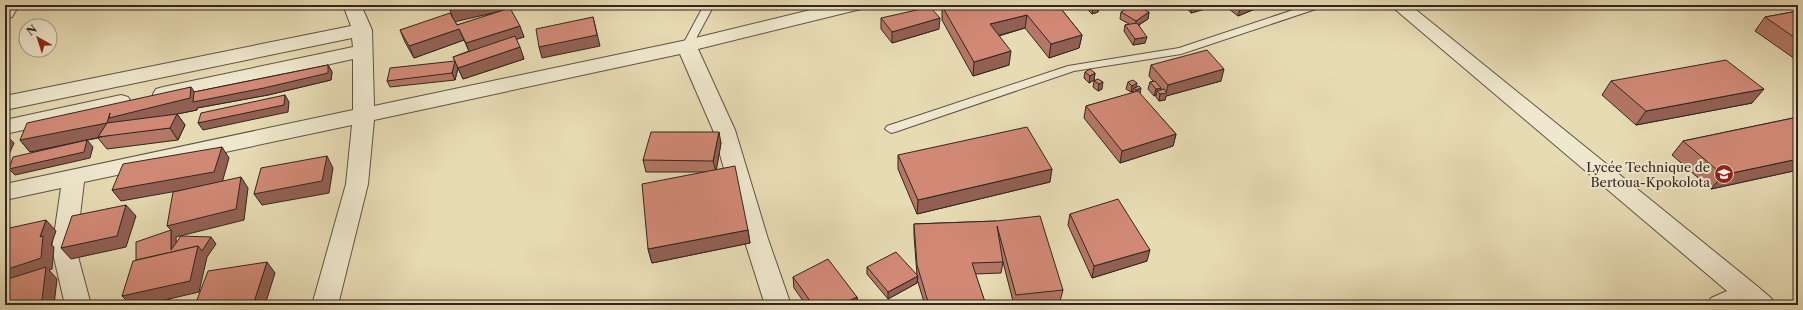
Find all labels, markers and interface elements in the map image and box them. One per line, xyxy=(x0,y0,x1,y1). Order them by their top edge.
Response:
north arrow xyxy=(18,18,58,58)
text: N xyxy=(24,22,40,39)
place label: Lycée Technique de Bertoua-Kpokolota xyxy=(1586,159,1710,190)
school or university icon: Lycée Technique de Bertoua-Kpokolota xyxy=(1713,163,1735,185)

